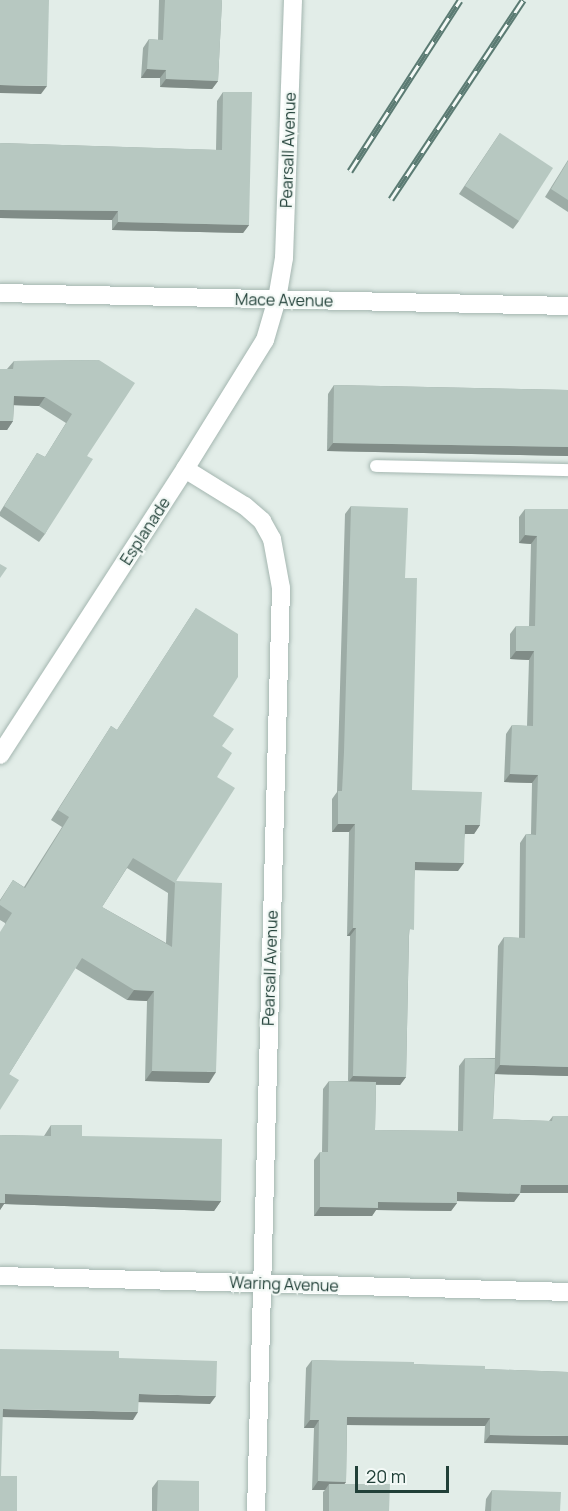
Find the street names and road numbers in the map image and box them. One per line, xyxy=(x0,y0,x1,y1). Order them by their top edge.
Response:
street label: Pearsall Avenue xyxy=(276,92,300,208)
street label: Mace Avenue xyxy=(235,290,333,310)
street label: Esplanade xyxy=(116,494,174,568)
street label: Pearsall Avenue xyxy=(258,910,282,1026)
street label: Waring Avenue xyxy=(229,1272,339,1296)

